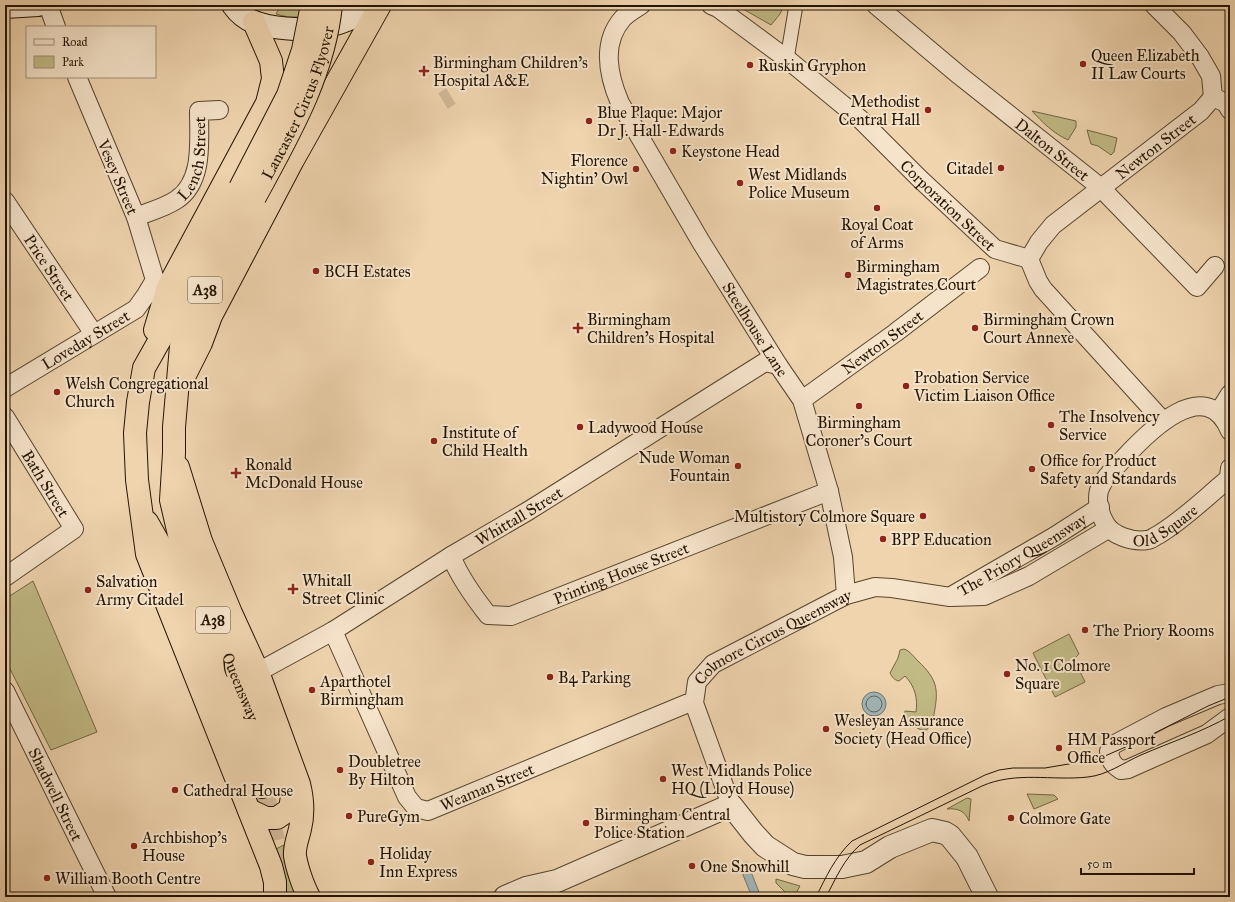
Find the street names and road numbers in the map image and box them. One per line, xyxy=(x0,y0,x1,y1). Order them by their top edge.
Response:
street label: Lancaster Circus Flyover xyxy=(257,25,337,182)
street label: Newton Street xyxy=(1111,109,1200,183)
street label: Dalton Street xyxy=(1012,114,1094,185)
street label: Lench Street xyxy=(173,116,209,204)
street label: Vesey Street xyxy=(93,136,142,218)
street label: Corporation Street xyxy=(896,155,1000,255)
street label: Price Street xyxy=(20,231,79,305)
road number: A38 xyxy=(188,277,222,303)
street label: Steelhouse Lane xyxy=(719,278,793,380)
street label: Loveday Street xyxy=(38,305,133,373)
street label: Newton Street xyxy=(838,306,927,378)
street label: Bath Street xyxy=(18,446,74,521)
street label: Whittall Street xyxy=(472,482,566,549)
street label: Old Square xyxy=(1132,500,1201,550)
street label: The Priory Queensway xyxy=(954,509,1090,600)
street label: Printing House Street xyxy=(550,538,692,608)
street label: Colmore Circus Queensway xyxy=(690,584,854,688)
road number: A38 xyxy=(196,607,230,633)
street label: Queensway xyxy=(218,650,264,724)
street label: Shadwell Street xyxy=(25,744,87,844)
street label: Weaman Street xyxy=(437,759,537,815)

